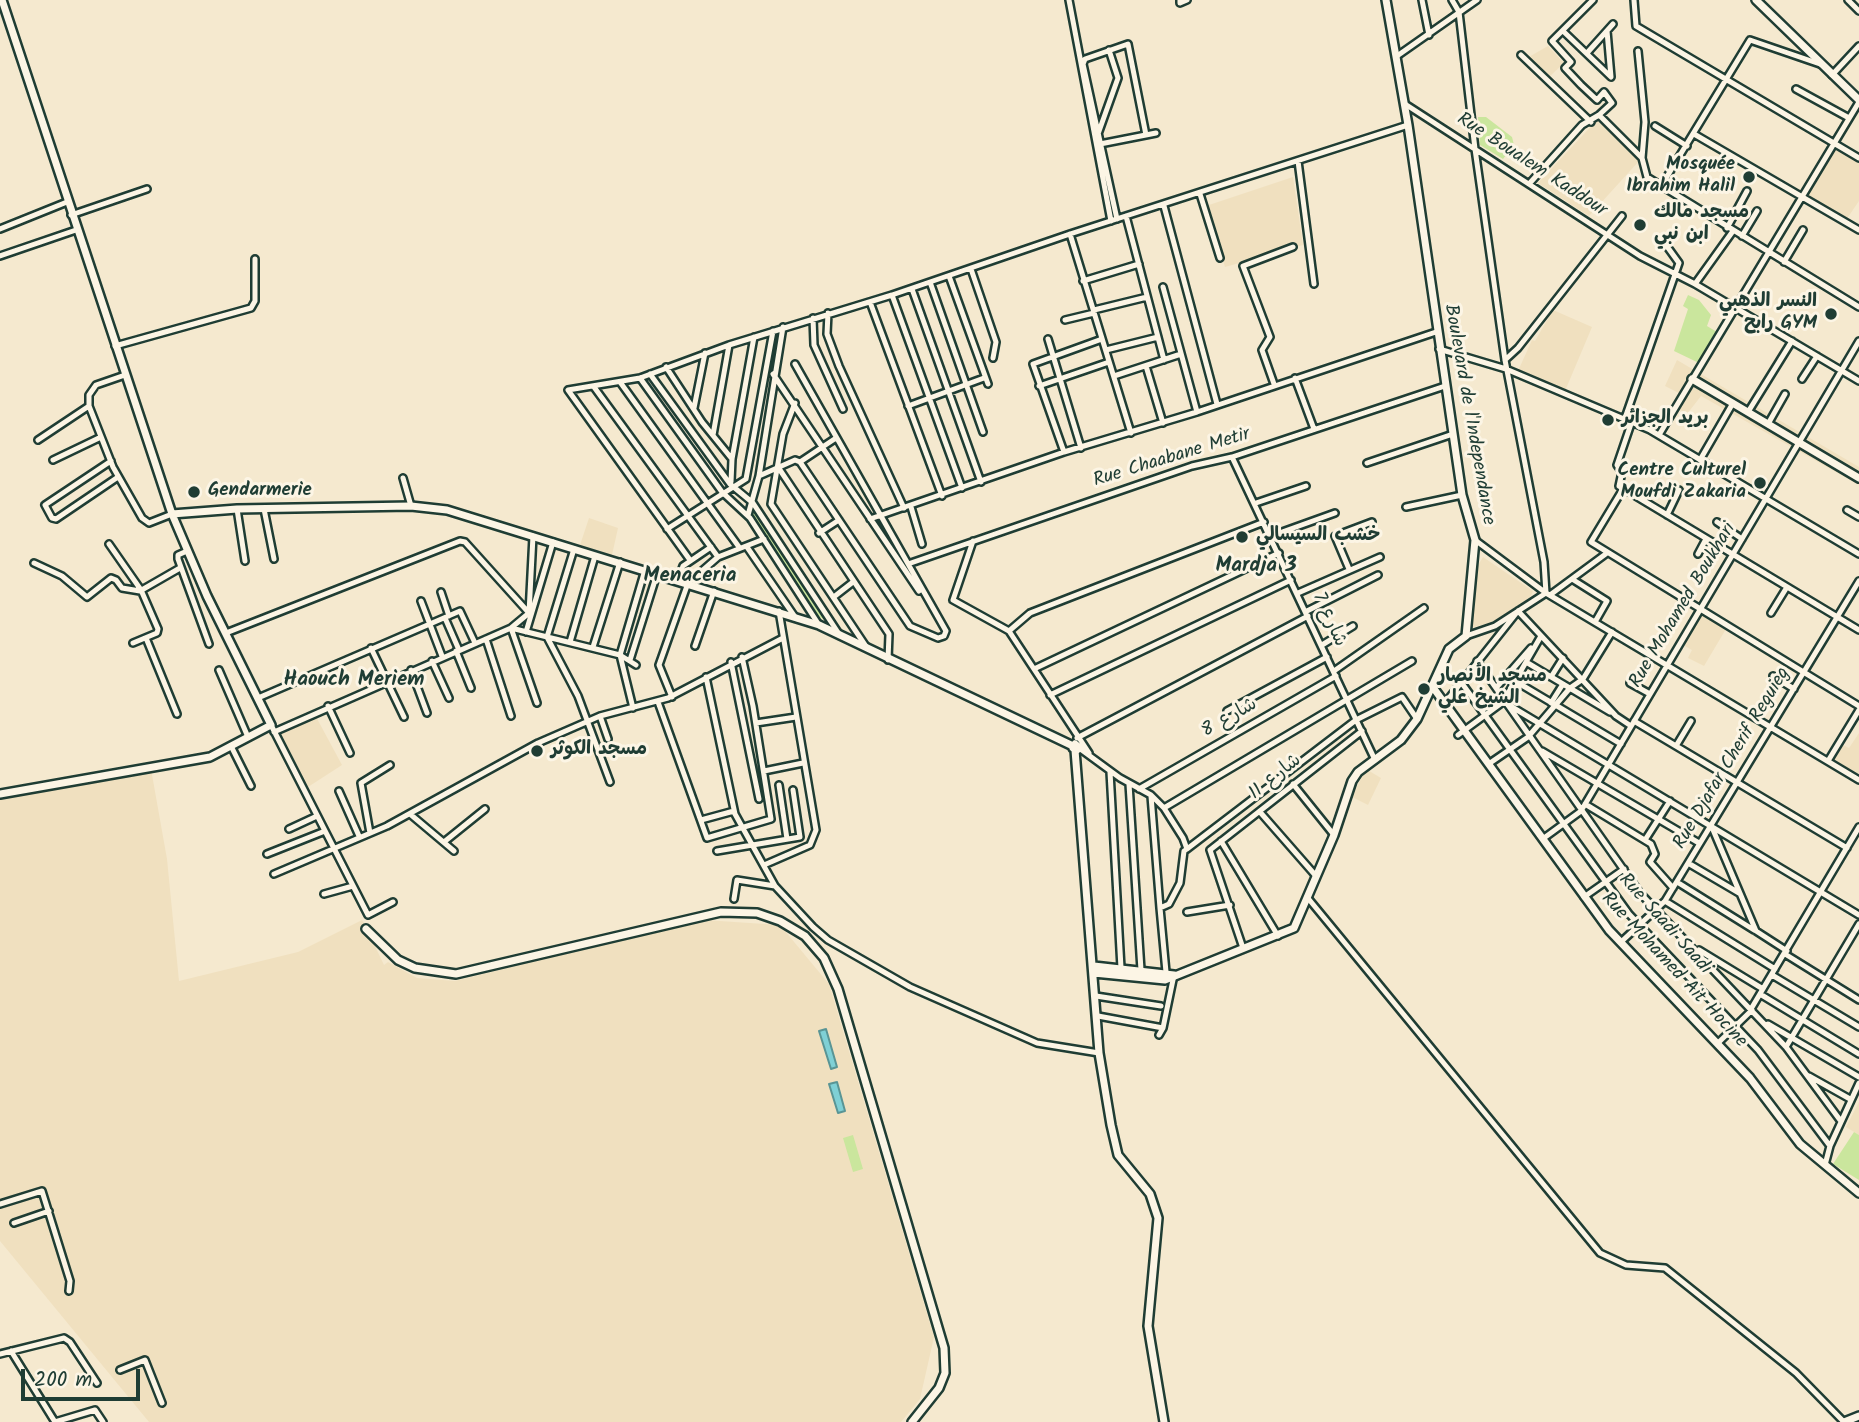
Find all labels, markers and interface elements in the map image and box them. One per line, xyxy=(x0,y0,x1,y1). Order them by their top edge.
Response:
street label: Rue Boualem Kaddour xyxy=(1452,109,1610,223)
place label: Mosquée Ibrahim Halil xyxy=(1626,155,1735,199)
marker: Mosquée Ibrahim Halil xyxy=(1741,169,1757,185)
place label: مسجد مالك ابن نبي xyxy=(1654,203,1749,247)
marker: مسجد مالك ابن نبي xyxy=(1632,217,1648,233)
place label: النسر الذهبي رابح GYM xyxy=(1719,292,1817,336)
street label: Boulevard de l'Independance xyxy=(1437,303,1499,527)
marker: النسر الذهبي رابح GYM xyxy=(1823,306,1839,322)
place label: بريد الجزائر xyxy=(1622,409,1708,431)
marker: بريد الجزائر xyxy=(1600,412,1616,428)
street label: Rue Chaabane Metir xyxy=(1091,424,1253,494)
place label: Centre Culturel Moufdi Zakaria xyxy=(1617,461,1746,505)
marker: Centre Culturel Moufdi Zakaria xyxy=(1752,475,1768,491)
place label: Gendarmerie xyxy=(208,481,312,503)
marker: Gendarmerie xyxy=(186,484,202,500)
street label: Rue Mohamed Boukhari xyxy=(1626,519,1742,693)
place label: خشب السيسالي xyxy=(1256,526,1380,548)
marker: خشب السيسالي xyxy=(1234,529,1250,545)
district label: Mardja 3 xyxy=(1215,554,1297,580)
district label: Menaceria xyxy=(644,564,736,590)
street label: شارع 7 xyxy=(1306,589,1350,651)
street label: Rue Djafar Cherif Reguieg xyxy=(1670,664,1796,854)
place label: مسجد الأنصار الشيخ علي xyxy=(1438,667,1547,711)
district label: Haouch Meriem xyxy=(284,668,424,694)
marker: مسجد الأنصار الشيخ علي xyxy=(1416,681,1432,697)
street label: شارع 8 xyxy=(1198,694,1262,744)
place label: مسجد الكوثر xyxy=(551,740,647,762)
marker: مسجد الكوثر xyxy=(529,743,545,759)
street label: شارع 11 xyxy=(1245,750,1307,806)
street label: Rue Saadi Saadi xyxy=(1613,870,1715,980)
street label: Rue Mohamed Ait Hocine xyxy=(1595,889,1751,1053)
scale bar xyxy=(24,1356,144,1400)
text: 200 m xyxy=(34,1364,92,1397)

